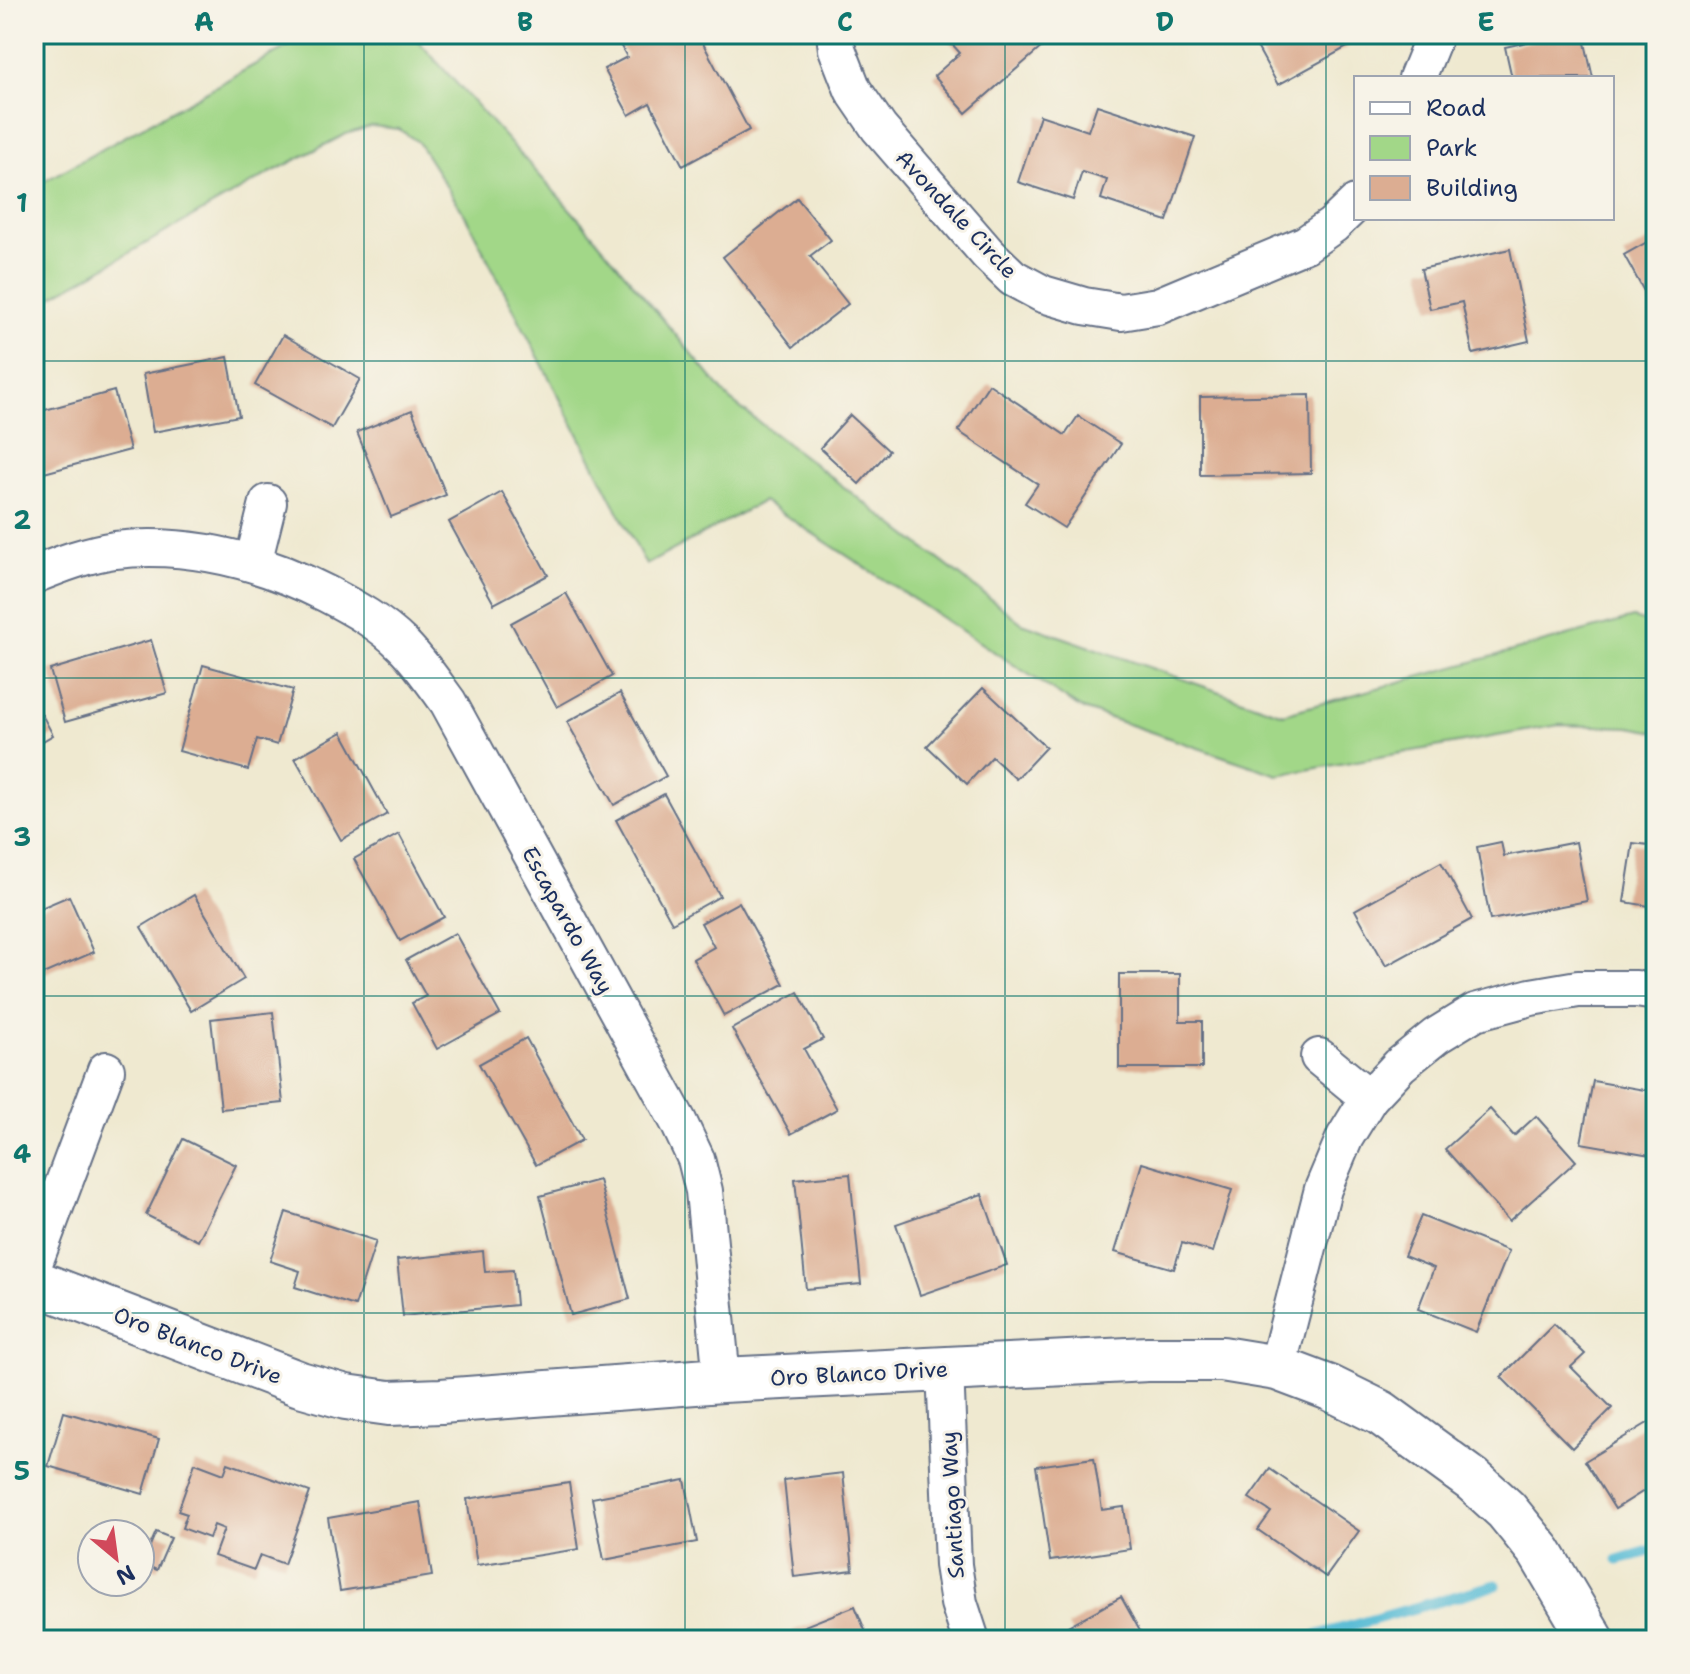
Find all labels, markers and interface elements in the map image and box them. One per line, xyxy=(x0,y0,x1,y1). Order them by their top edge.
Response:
text: A xyxy=(194,4,214,39)
text: B xyxy=(517,4,533,39)
text: C xyxy=(837,4,853,39)
text: D xyxy=(1156,4,1174,39)
text: E xyxy=(1477,4,1495,39)
legend xyxy=(1354,76,1614,220)
text: Road xyxy=(1426,92,1486,124)
text: Park xyxy=(1426,132,1478,164)
street label: Avondale Circle xyxy=(889,144,1024,285)
text: Building xyxy=(1426,172,1518,204)
text: 1 xyxy=(16,185,28,220)
text: 2 xyxy=(13,502,31,537)
text: 3 xyxy=(13,819,31,854)
street label: Escapardo Way xyxy=(515,841,620,999)
text: 4 xyxy=(13,1136,31,1171)
street label: Oro Blanco Drive xyxy=(109,1300,286,1391)
street label: Oro Blanco Drive xyxy=(769,1354,949,1393)
street label: Santiago Way xyxy=(934,1430,971,1579)
text: 5 xyxy=(14,1453,30,1488)
north arrow xyxy=(76,1518,156,1598)
text: N xyxy=(111,1558,140,1592)

